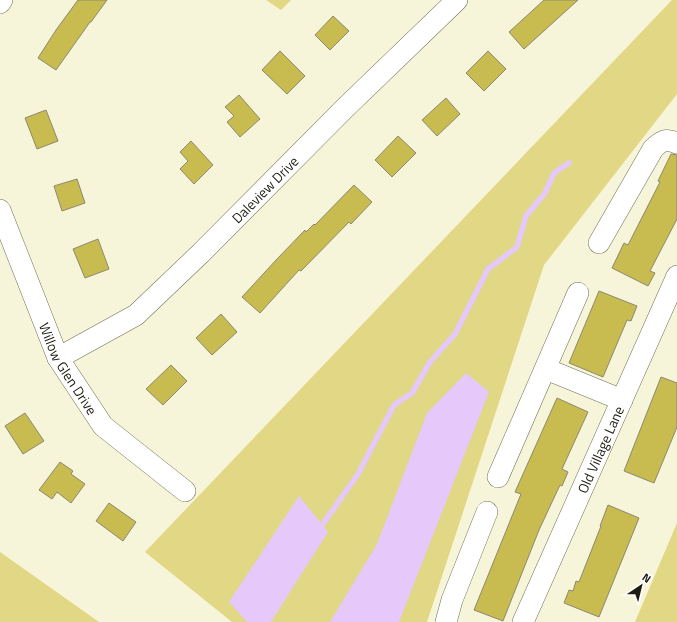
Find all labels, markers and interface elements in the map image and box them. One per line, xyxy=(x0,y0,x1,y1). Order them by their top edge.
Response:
street label: Daleview Drive xyxy=(226,151,303,228)
street label: Willow Glen Drive xyxy=(35,319,103,419)
street label: Old Village Lane xyxy=(571,402,628,496)
north arrow xyxy=(621,566,661,606)
text: N xyxy=(639,569,654,587)

